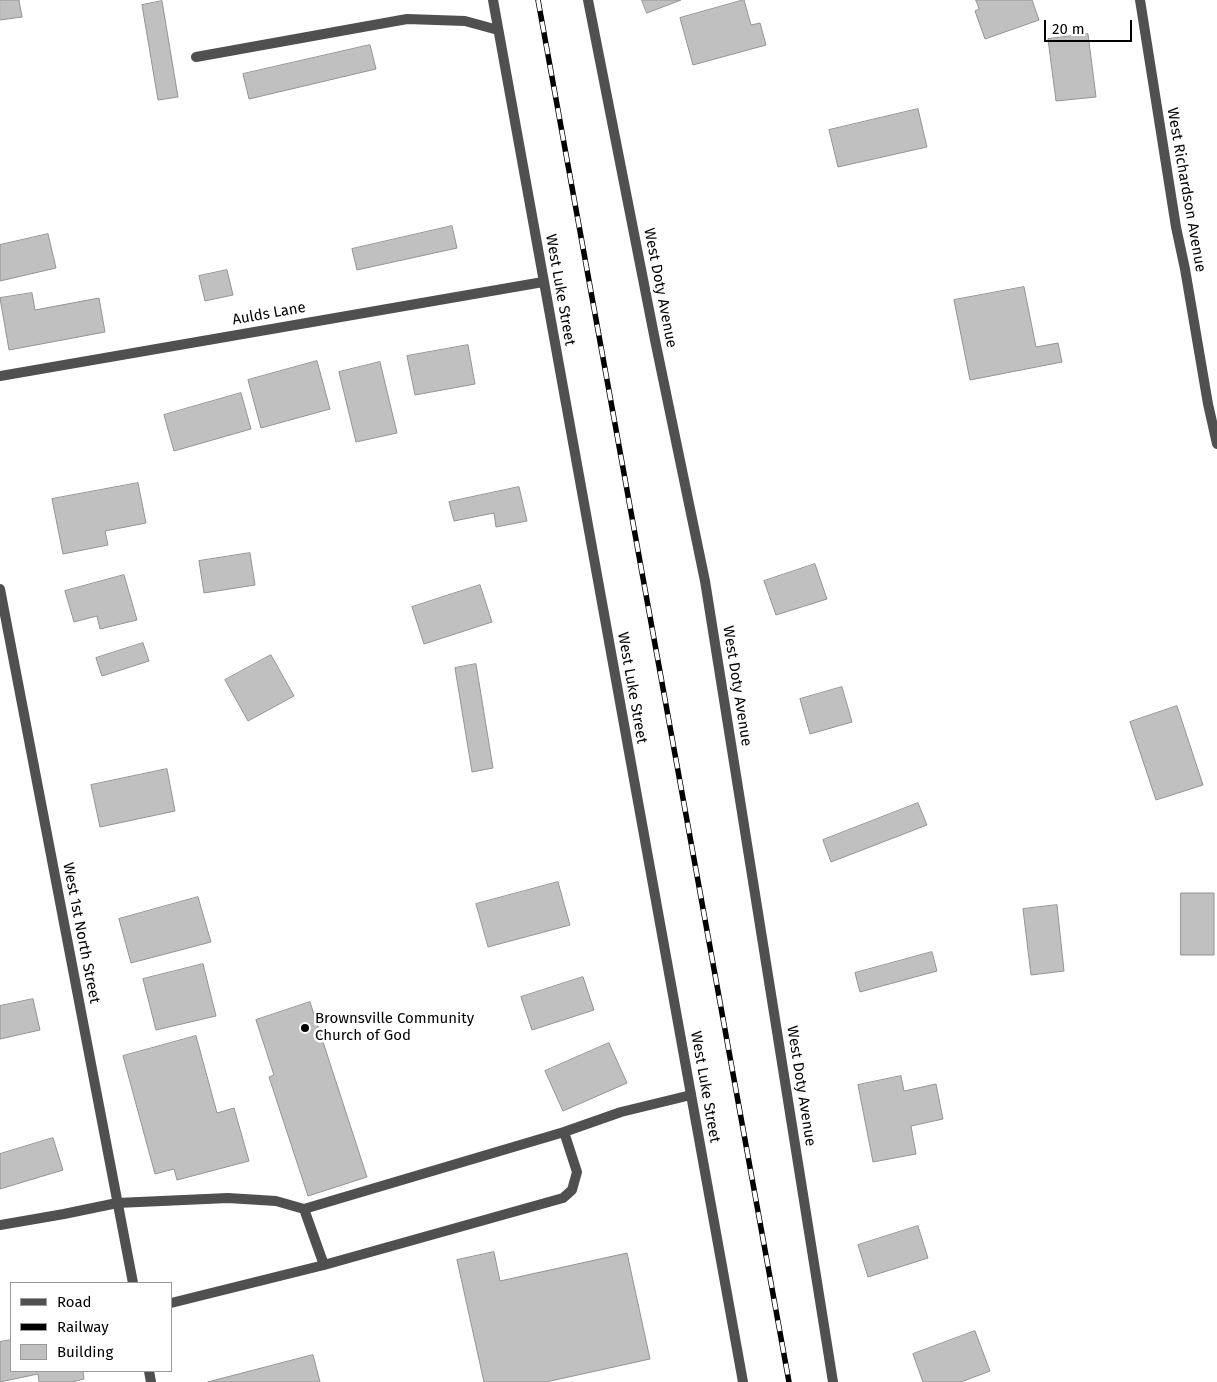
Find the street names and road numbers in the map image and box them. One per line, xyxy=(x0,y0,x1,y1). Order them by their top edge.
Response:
street label: West Richardson Avenue xyxy=(1163,106,1209,274)
street label: West Doty Avenue xyxy=(640,227,680,349)
street label: West Luke Street xyxy=(541,233,579,347)
street label: Aulds Lane xyxy=(231,299,307,329)
street label: West Doty Avenue xyxy=(719,624,755,748)
street label: West Luke Street xyxy=(613,631,651,745)
street label: West 1st North Street xyxy=(58,861,104,1005)
street label: West Doty Avenue xyxy=(783,1024,819,1148)
street label: West Luke Street xyxy=(686,1030,724,1144)

